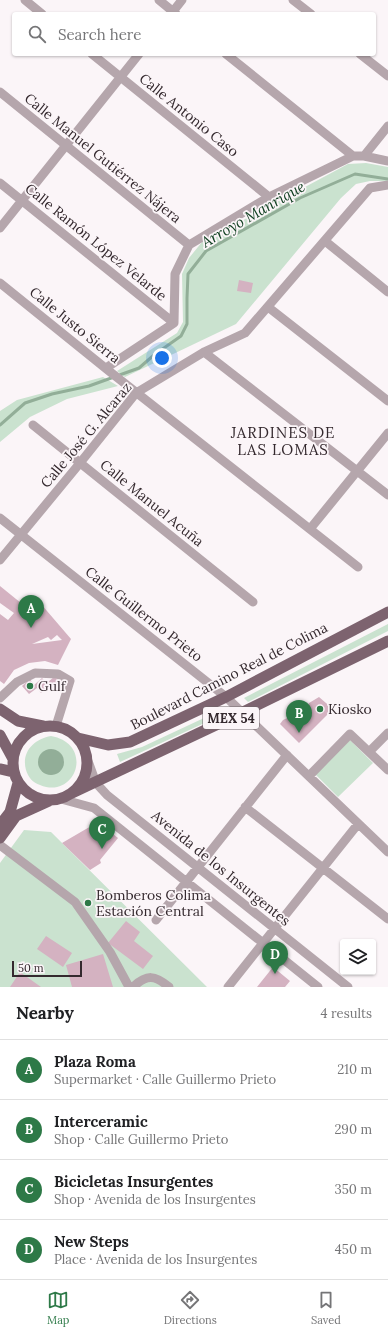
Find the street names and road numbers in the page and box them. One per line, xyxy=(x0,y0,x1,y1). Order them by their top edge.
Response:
street label: Calle Antonio Caso xyxy=(136,69,242,161)
street label: Calle Manuel Gutiérrez Nájera xyxy=(21,89,185,227)
street label: Calle Ramón López Velarde xyxy=(22,179,171,305)
street label: Calle Justo Sierra xyxy=(26,283,124,367)
street label: Calle José G. Alcaraz xyxy=(37,379,135,491)
street label: Calle Manuel Acuña xyxy=(97,456,207,550)
street label: Calle Guillermo Prieto xyxy=(82,563,206,665)
street label: Boulevard Camino Real de Colima xyxy=(128,619,330,733)
road number: MEX 54 xyxy=(203,707,259,729)
street label: Avenida de los Insurgentes xyxy=(147,806,294,930)

